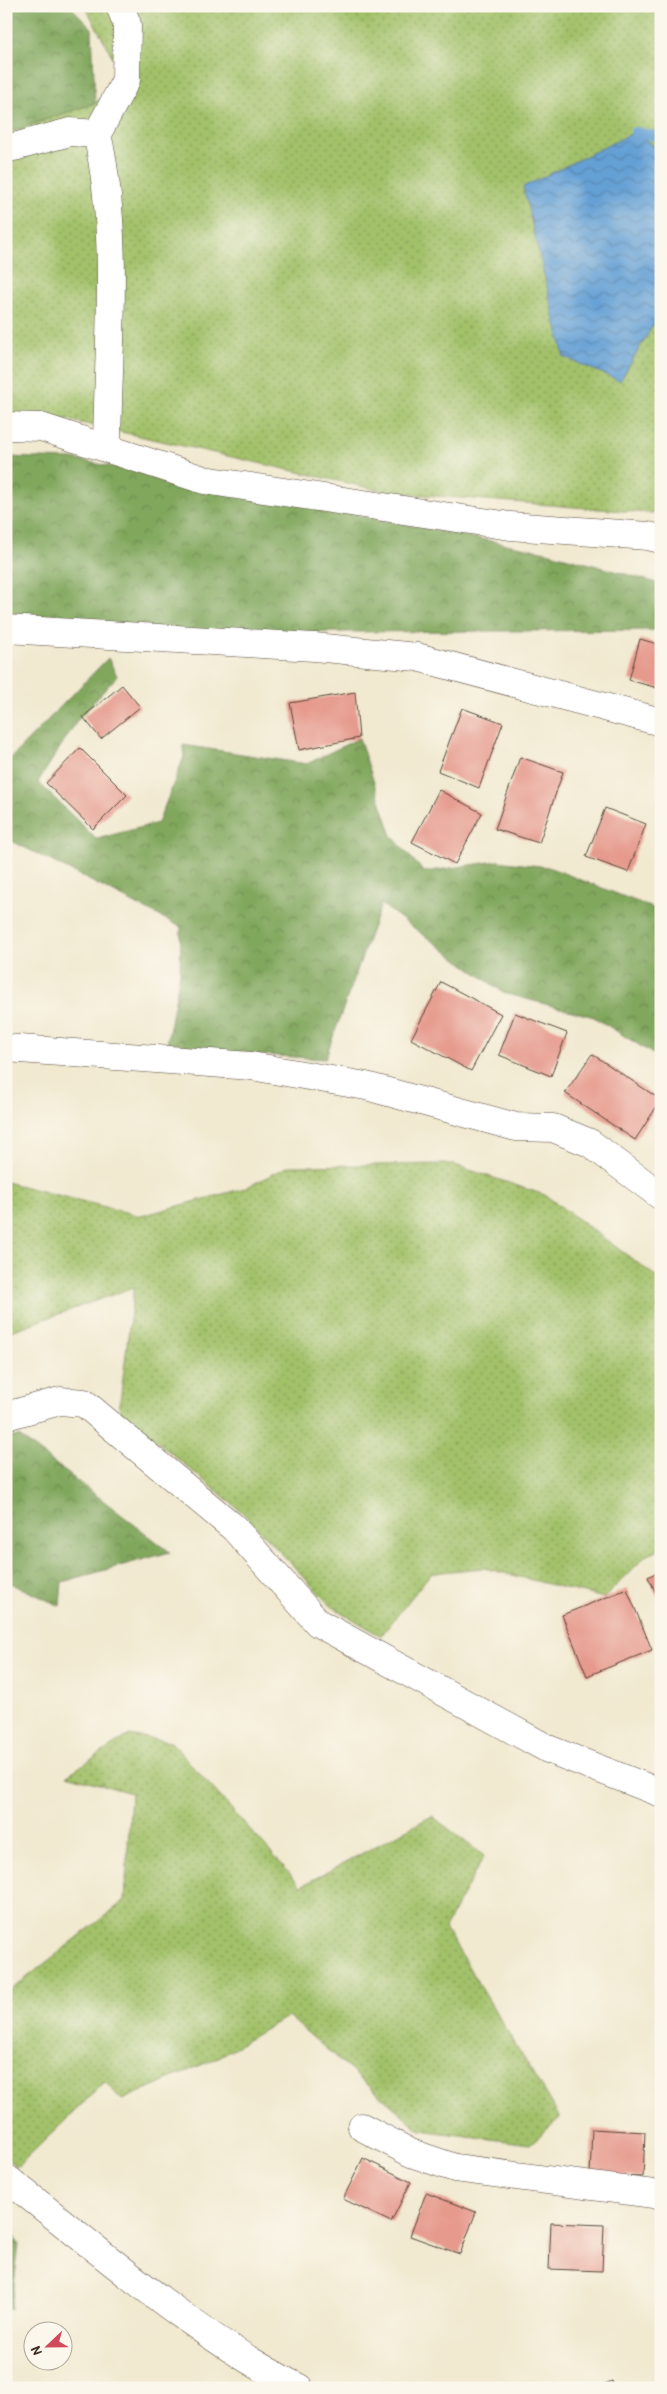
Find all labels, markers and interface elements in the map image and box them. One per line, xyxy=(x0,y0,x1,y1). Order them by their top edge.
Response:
north arrow xyxy=(22,2322,72,2372)
text: N xyxy=(25,2344,46,2358)

